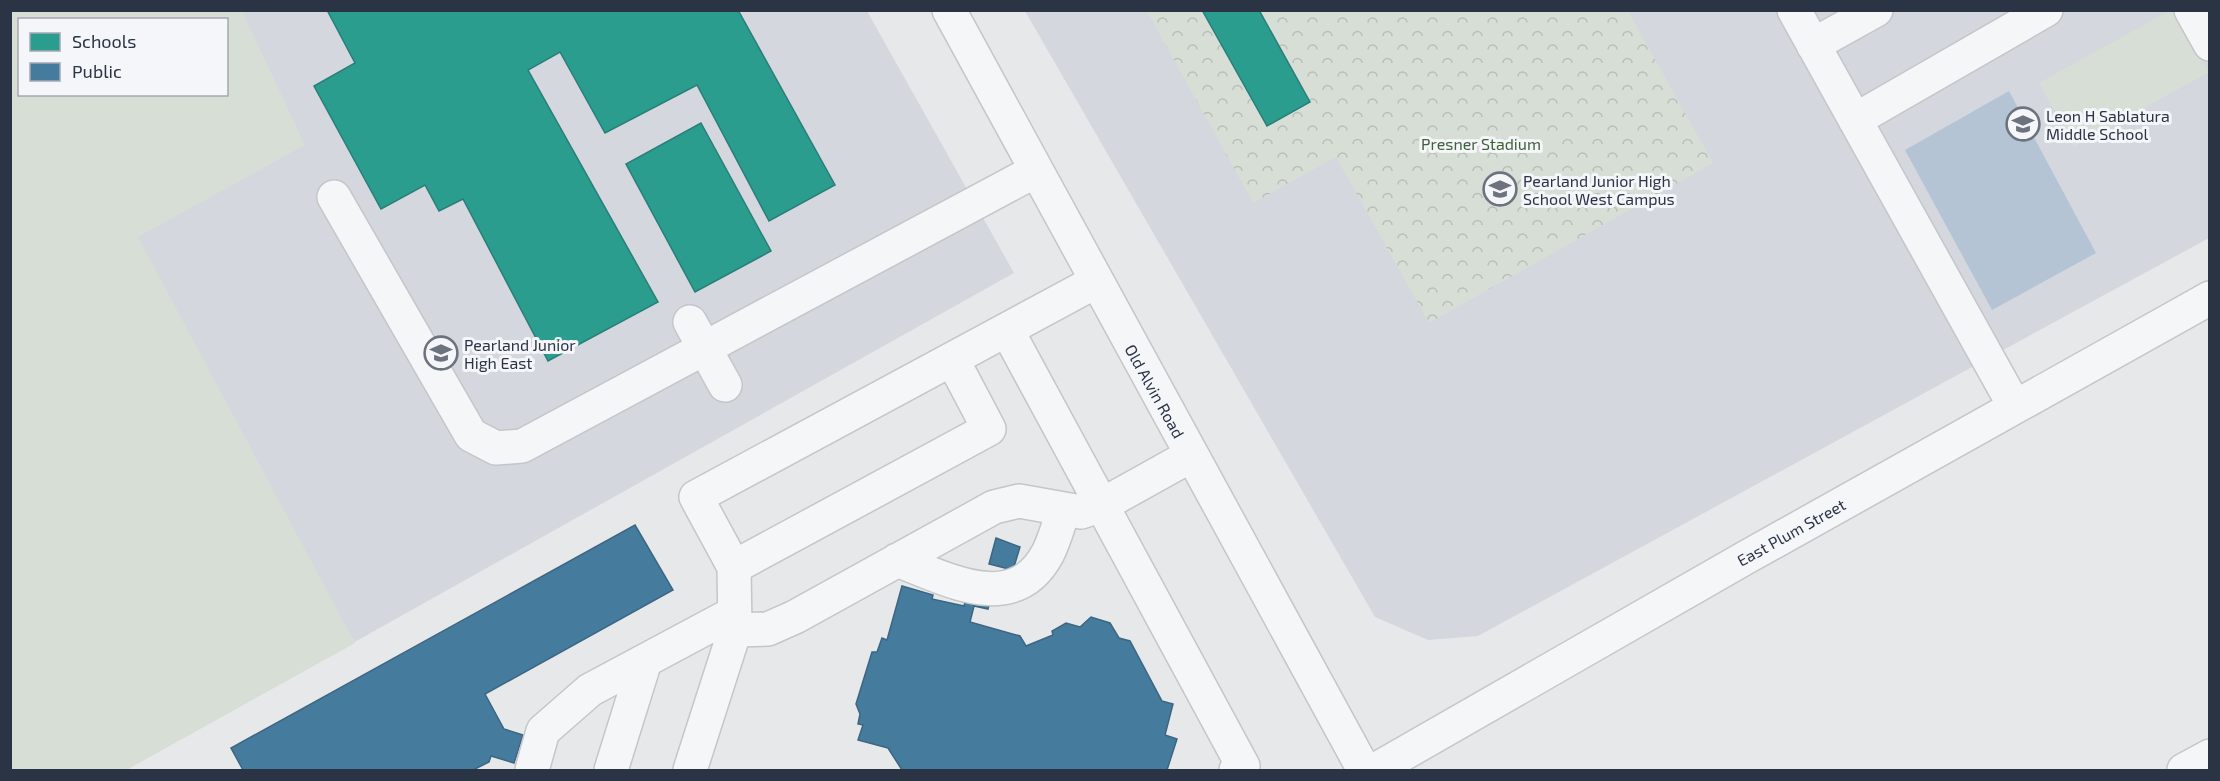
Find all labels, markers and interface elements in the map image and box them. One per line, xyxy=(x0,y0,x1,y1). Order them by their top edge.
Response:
legend xyxy=(18,18,228,96)
text: Schools xyxy=(72,30,136,52)
text: Public xyxy=(72,60,122,82)
school or university icon: Leon H Sablatura Middle School xyxy=(2005,106,2041,142)
place label: Leon H Sablatura Middle School xyxy=(2046,106,2170,143)
park label: Presner Stadium xyxy=(1421,134,1541,153)
school or university icon: Pearland Junior High School West Campus xyxy=(1482,171,1518,207)
place label: Pearland Junior High School West Campus xyxy=(1523,171,1675,208)
school or university icon: Pearland Junior High East xyxy=(423,335,459,371)
place label: Pearland Junior High East xyxy=(464,335,576,372)
street label: Old Alvin Road xyxy=(1121,341,1189,441)
street label: East Plum Street xyxy=(1734,494,1848,570)

